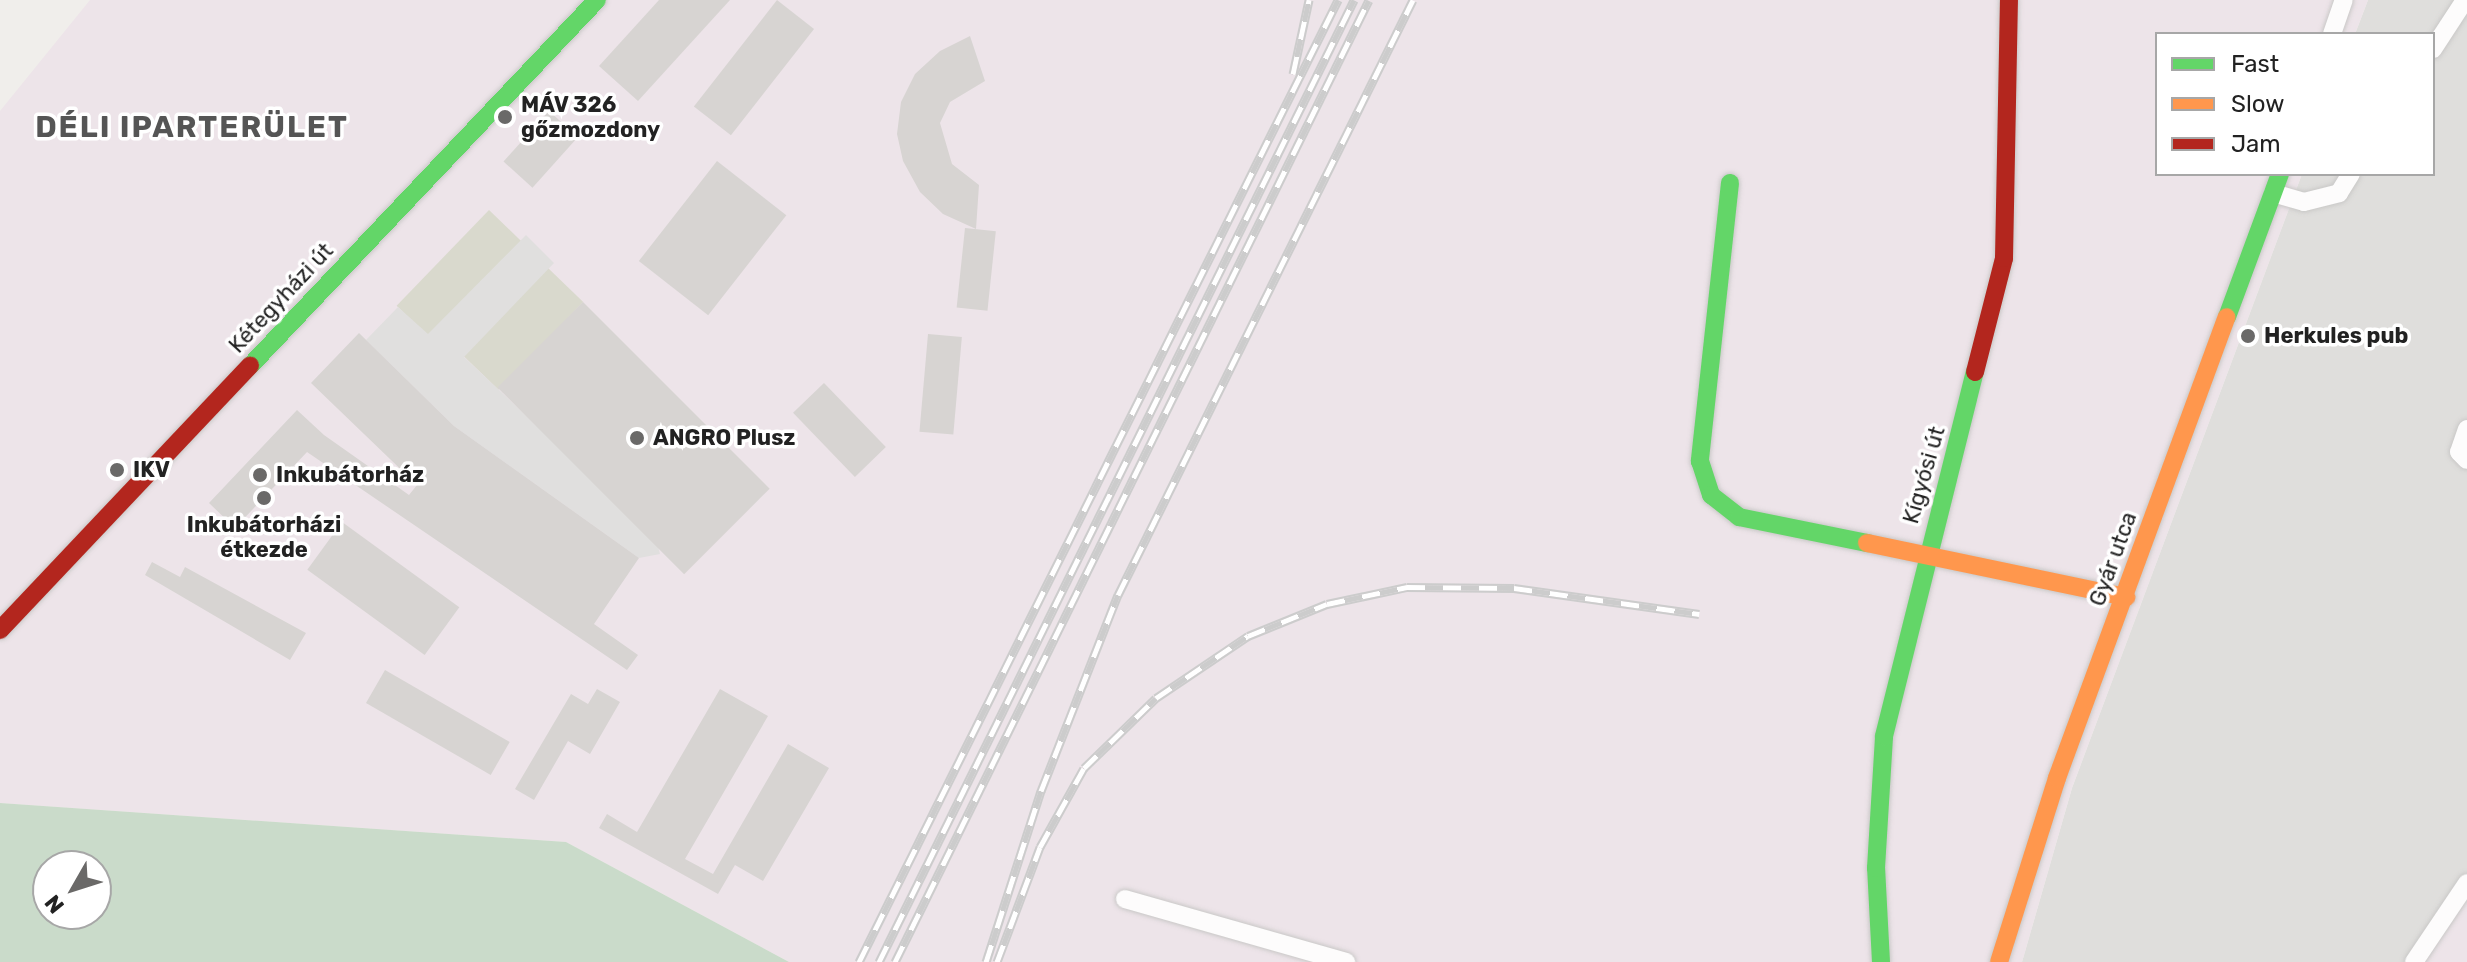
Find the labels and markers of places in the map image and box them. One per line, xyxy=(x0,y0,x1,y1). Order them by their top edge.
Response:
place label: MÁV 326 gőzmozdony xyxy=(521,91,660,142)
marker: MÁV 326 gőzmozdony xyxy=(496,108,514,126)
place label: Herkules pub xyxy=(2264,323,2408,349)
marker: Herkules pub xyxy=(2239,327,2257,345)
place label: ANGRO Plusz xyxy=(653,425,795,451)
marker: ANGRO Plusz xyxy=(628,429,646,447)
place label: IKV xyxy=(133,457,170,483)
marker: IKV xyxy=(108,461,126,479)
place label: Inkubátorház xyxy=(276,462,424,488)
marker: Inkubátorház xyxy=(251,466,269,484)
marker: Inkubátorházi étkezde xyxy=(255,489,273,507)
place label: Inkubátorházi étkezde xyxy=(187,511,341,562)

